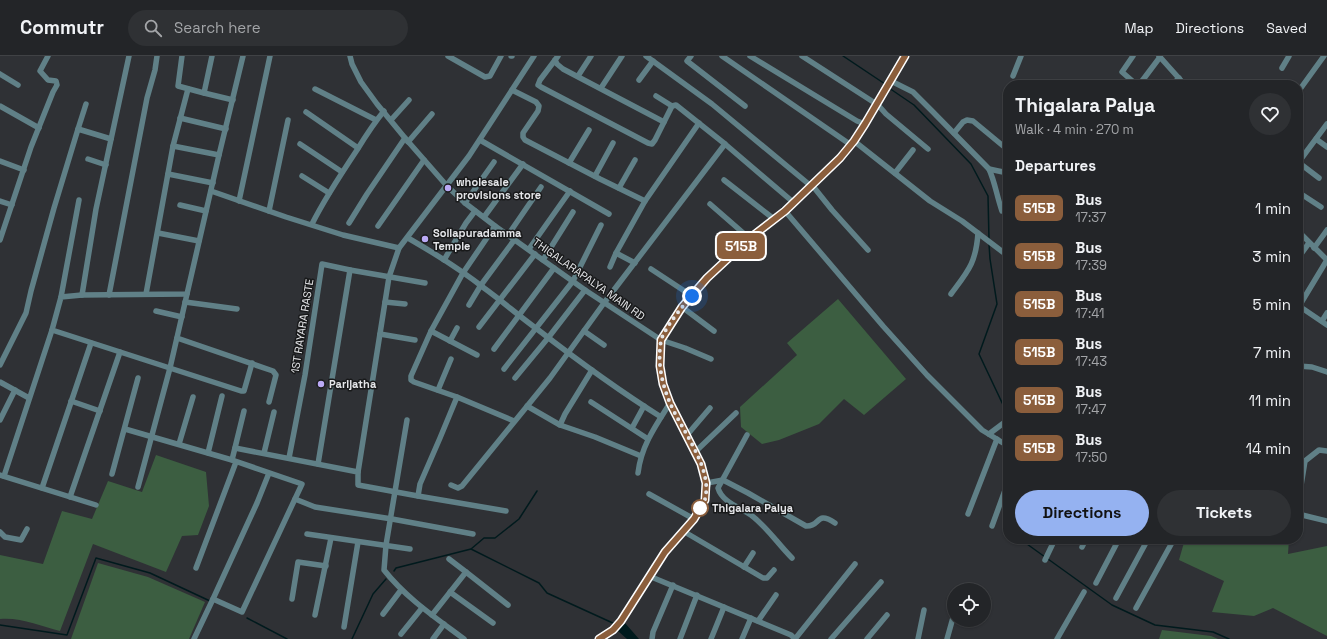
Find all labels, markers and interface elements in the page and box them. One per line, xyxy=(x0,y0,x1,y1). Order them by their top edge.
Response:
search box xyxy=(128,10,408,46)
text: Commutr xyxy=(20,15,104,40)
icon: search xyxy=(142,17,164,39)
text: Search here xyxy=(174,18,261,37)
text: Map xyxy=(1124,19,1154,37)
text: Directions xyxy=(1176,19,1244,37)
text: Saved xyxy=(1266,19,1307,37)
text: Thigalara Palya xyxy=(1015,93,1155,118)
button: heart xyxy=(1249,93,1291,135)
text: Walk · 4 min · 270 m xyxy=(1015,121,1134,138)
text: Departures xyxy=(1015,156,1096,175)
place label: wholesale provisions store xyxy=(456,175,541,202)
marker: wholesale provisions store xyxy=(443,183,453,193)
text: Bus xyxy=(1075,190,1102,209)
text: 515B xyxy=(1023,199,1055,217)
text: 1 min xyxy=(1255,199,1291,218)
text: 17:37 xyxy=(1075,209,1106,226)
place label: Sollapuradamma Temple xyxy=(433,226,522,253)
line badge: 515B xyxy=(713,233,769,259)
marker: Sollapuradamma Temple xyxy=(420,234,430,244)
street label: THIGALARAPALYA MAIN RD xyxy=(530,235,648,323)
text: 515B xyxy=(725,237,757,255)
text: Bus xyxy=(1075,238,1102,257)
text: 515B xyxy=(1023,247,1055,265)
text: 3 min xyxy=(1252,247,1291,266)
text: 17:39 xyxy=(1075,257,1107,274)
street label: 1ST RAYARA RASTE xyxy=(288,278,316,374)
your location xyxy=(682,286,702,306)
text: Bus xyxy=(1075,286,1102,305)
text: 515B xyxy=(1023,295,1055,313)
text: 5 min xyxy=(1252,295,1291,314)
text: 17:41 xyxy=(1075,305,1104,322)
text: Bus xyxy=(1075,334,1102,353)
text: 515B xyxy=(1023,343,1055,361)
text: 7 min xyxy=(1253,343,1291,362)
text: 17:43 xyxy=(1075,353,1107,370)
place label: Parijatha xyxy=(329,377,377,391)
marker: Parijatha xyxy=(316,379,326,389)
text: Bus xyxy=(1075,382,1102,401)
text: 515B xyxy=(1023,391,1055,409)
text: 11 min xyxy=(1249,391,1291,410)
text: 17:47 xyxy=(1075,401,1106,418)
text: Bus xyxy=(1075,430,1102,449)
text: 515B xyxy=(1023,439,1055,457)
text: 14 min xyxy=(1246,439,1291,458)
text: 17:50 xyxy=(1075,449,1107,466)
button: Directions xyxy=(1015,490,1149,536)
button: Tickets xyxy=(1157,490,1291,536)
marker: Thigalara Palya xyxy=(691,499,709,517)
place label: Thigalara Palya xyxy=(712,501,794,515)
map controls xyxy=(947,583,991,627)
button: locate xyxy=(947,583,991,627)

